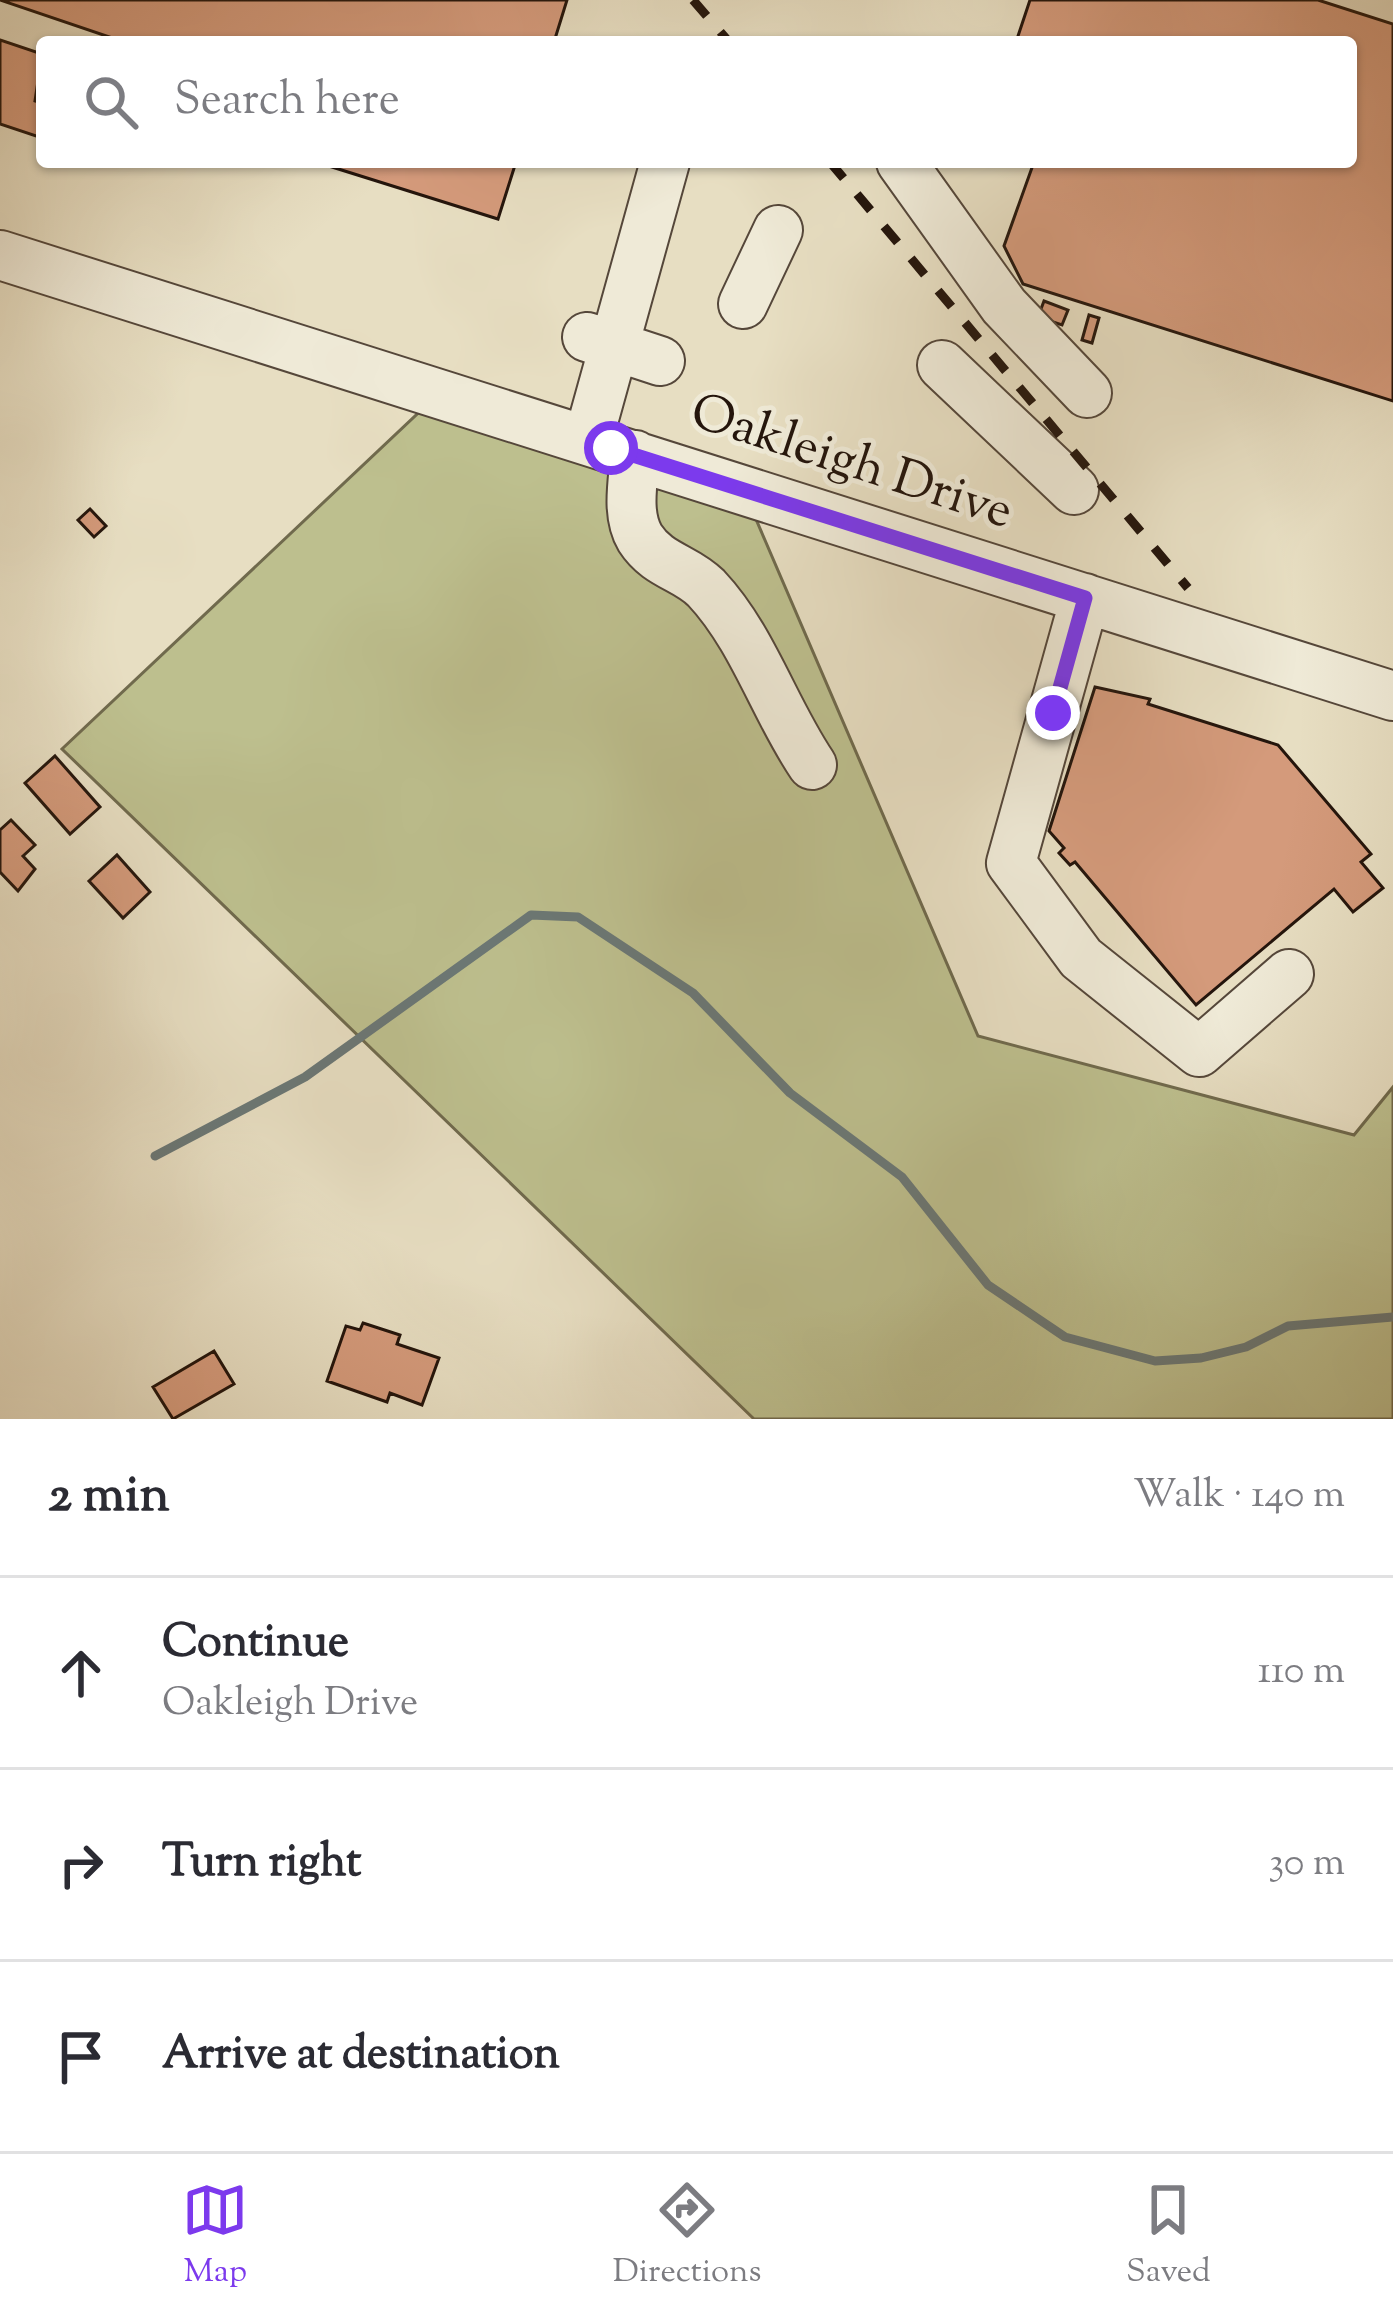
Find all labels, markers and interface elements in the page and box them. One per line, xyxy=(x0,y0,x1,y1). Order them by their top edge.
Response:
search box xyxy=(36,36,1357,168)
icon: search xyxy=(78,69,144,135)
text: Search here xyxy=(174,70,400,135)
street label: Oakleigh Drive xyxy=(680,378,1022,550)
route start xyxy=(584,421,638,475)
route end xyxy=(1026,686,1080,740)
text: 2 min xyxy=(48,1461,170,1534)
text: Walk · 140 m xyxy=(1133,1469,1345,1525)
text: Continue xyxy=(162,1612,349,1677)
icon: ahead xyxy=(48,1640,114,1706)
text: 110 m xyxy=(1258,1645,1345,1701)
text: Oakleigh Drive xyxy=(162,1677,418,1733)
icon: right xyxy=(48,1832,114,1898)
text: Turn right xyxy=(162,1832,361,1897)
text: 30 m xyxy=(1268,1837,1345,1893)
icon: arrive xyxy=(48,2024,114,2090)
text: Arrive at destination xyxy=(162,2024,560,2089)
tab: Map xyxy=(182,2177,248,2297)
tab: Directions xyxy=(613,2177,762,2297)
tab: Saved xyxy=(1126,2177,1211,2297)

